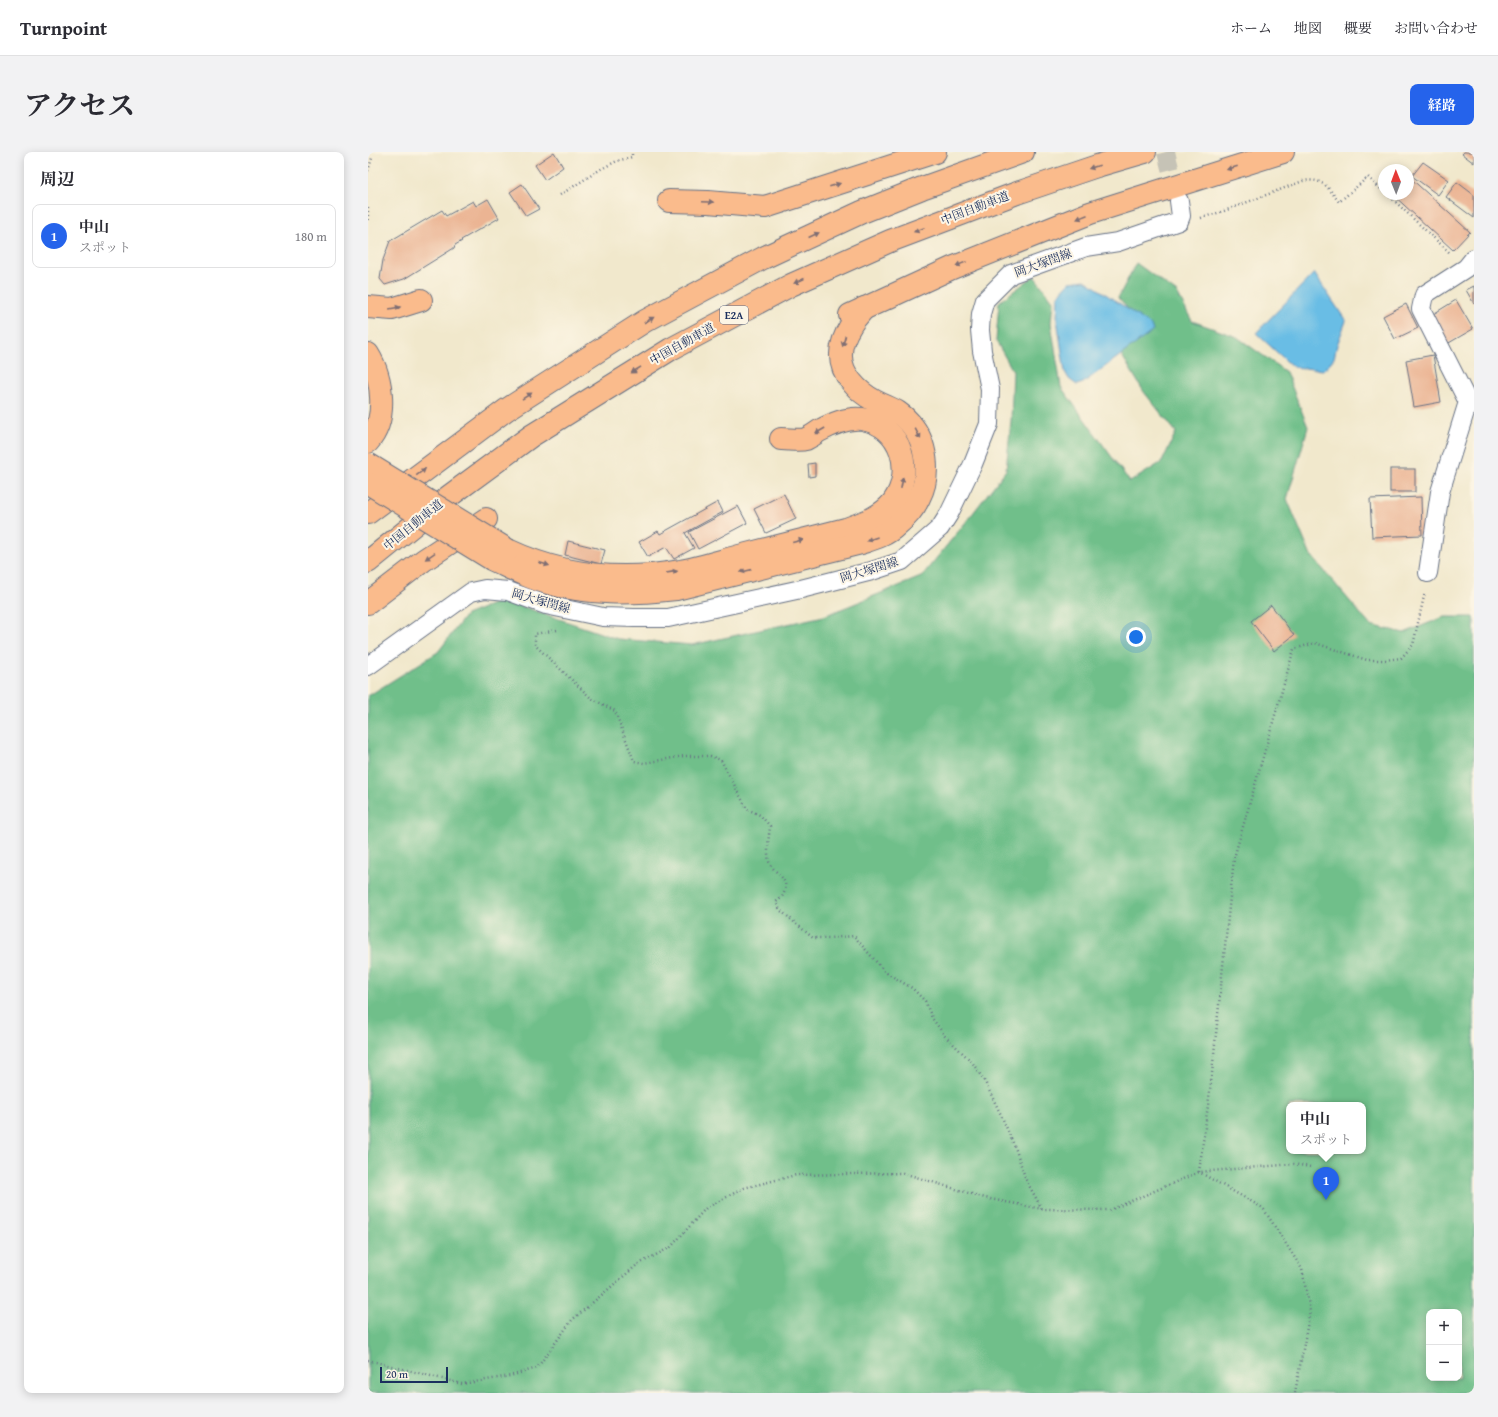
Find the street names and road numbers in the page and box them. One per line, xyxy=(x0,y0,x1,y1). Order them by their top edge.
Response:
street label: 中国自動車道 xyxy=(938,187,1011,228)
street label: 岡大塚閏線 xyxy=(1012,244,1074,281)
road number: E2A xyxy=(720,306,748,324)
street label: 中国自動車道 xyxy=(646,319,717,368)
street label: 中国自動車道 xyxy=(379,495,446,554)
street label: 岡大塚閏線 xyxy=(838,553,900,586)
street label: 岡大塚閏線 xyxy=(510,584,572,617)

